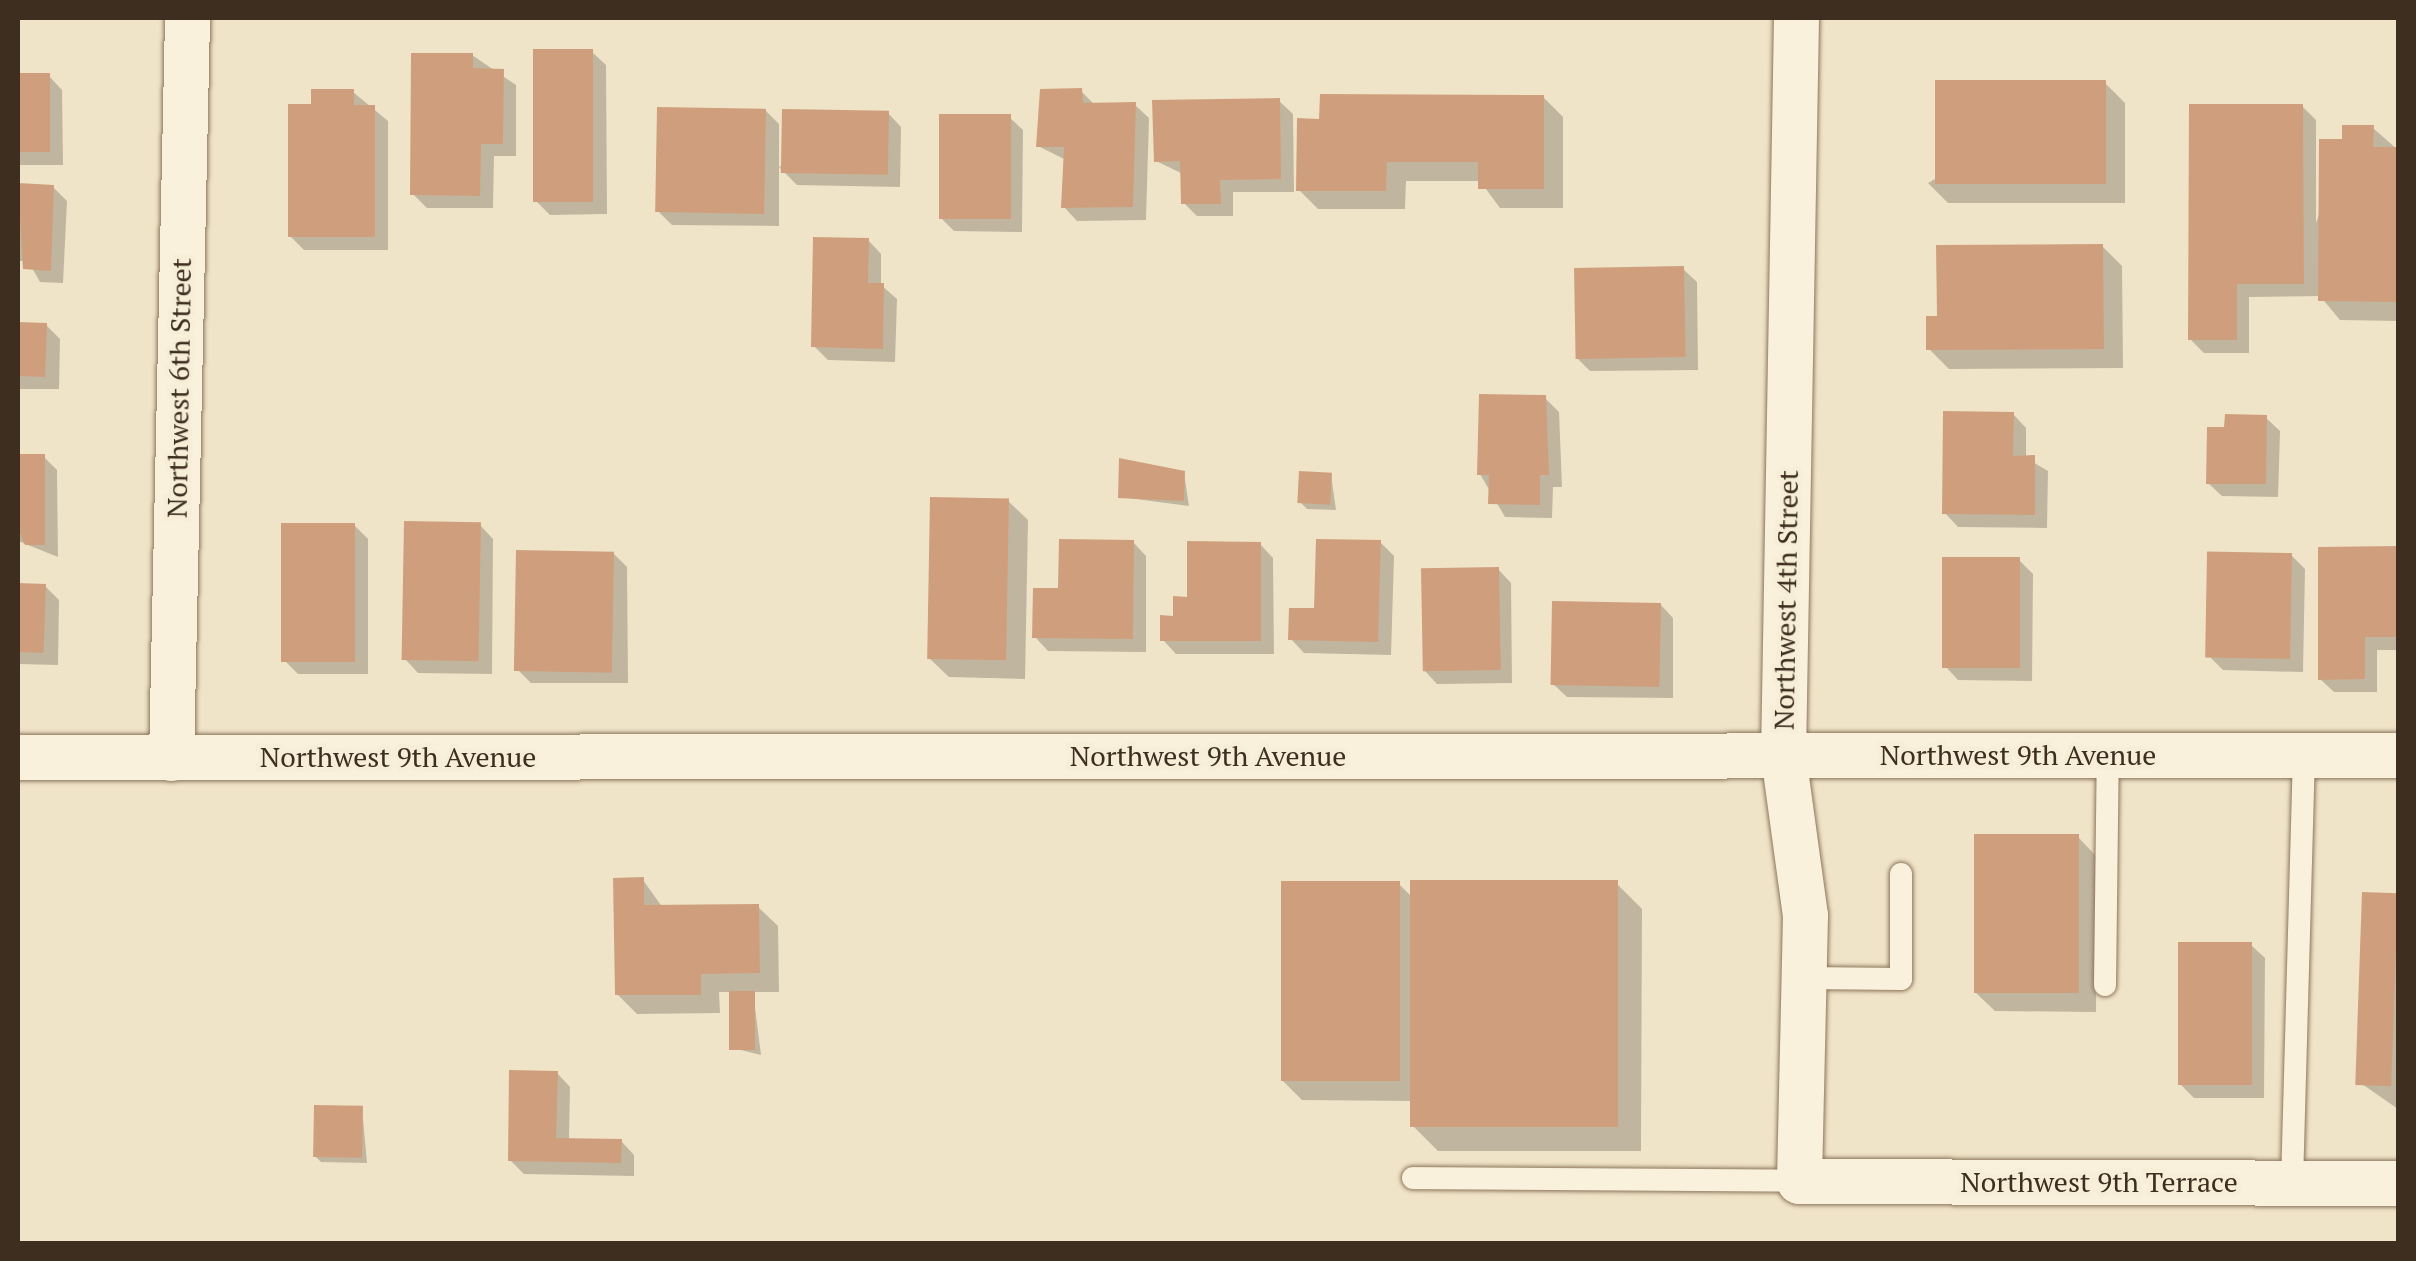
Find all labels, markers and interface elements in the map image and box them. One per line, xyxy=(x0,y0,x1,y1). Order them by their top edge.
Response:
street label: Northwest 6th Street xyxy=(160,258,198,518)
street label: Northwest 4th Street xyxy=(1767,470,1805,730)
street label: Northwest 9th Avenue xyxy=(1879,738,2157,772)
street label: Northwest 9th Avenue xyxy=(1069,739,1347,773)
street label: Northwest 9th Avenue xyxy=(259,740,537,774)
street label: Northwest 9th Terrace xyxy=(1960,1165,2238,1199)

